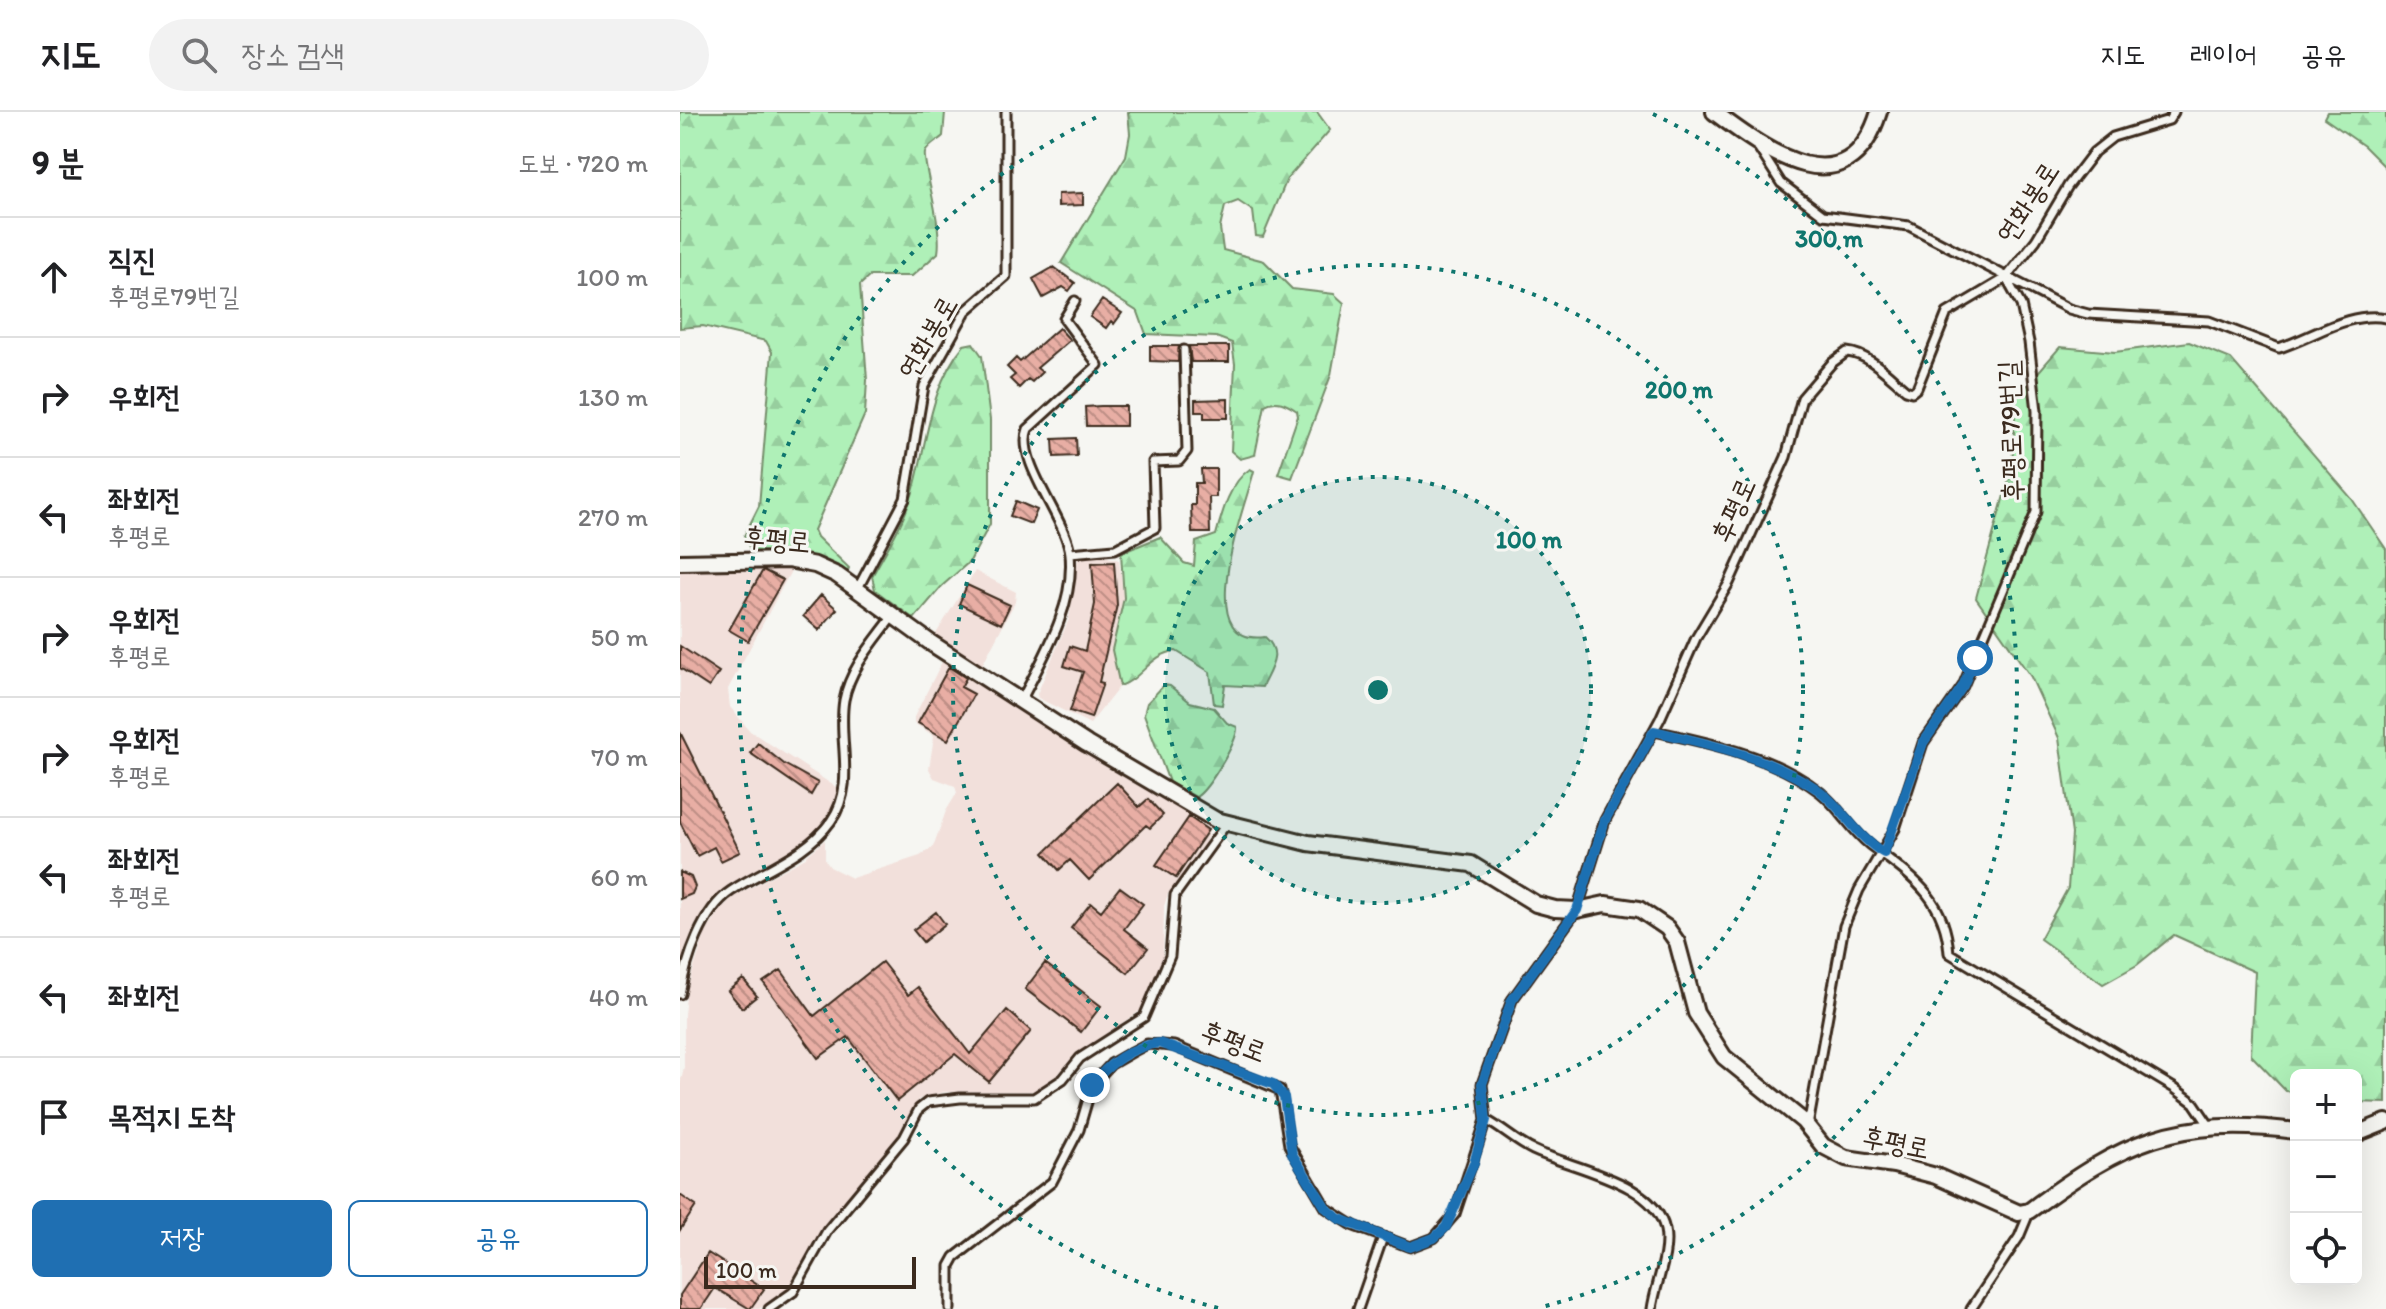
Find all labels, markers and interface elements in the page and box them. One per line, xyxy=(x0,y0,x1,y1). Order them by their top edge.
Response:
search box xyxy=(149,19,709,91)
text: 지도 xyxy=(40,31,101,77)
icon: search xyxy=(177,33,221,77)
text: 장소 검색 xyxy=(241,36,344,73)
text: 지도 xyxy=(2100,37,2145,71)
text: 레이어 xyxy=(2189,37,2257,71)
text: 공유 xyxy=(2301,37,2346,71)
text: 9 분 xyxy=(32,142,85,183)
text: 도보 · 720 m xyxy=(518,147,648,179)
street label: 연화봉로 xyxy=(1988,155,2066,249)
text: 300 m xyxy=(1795,224,1864,253)
text: 직진 xyxy=(108,241,156,278)
icon: ahead xyxy=(32,255,76,299)
text: 100 m xyxy=(576,261,648,293)
text: 후평로79번길 xyxy=(108,280,239,312)
street label: 연화봉로 xyxy=(890,289,964,385)
street label: 후평로79번길 xyxy=(1991,360,2029,502)
icon: right xyxy=(32,375,76,419)
text: 200 m xyxy=(1645,375,1714,404)
text: 우회전 xyxy=(108,378,180,415)
text: 130 m xyxy=(578,381,648,413)
street label: 후평로 xyxy=(1704,472,1762,548)
text: 좌회전 xyxy=(108,481,180,518)
icon: left xyxy=(32,495,76,539)
text: 270 m xyxy=(578,501,648,533)
street label: 후평로 xyxy=(742,519,812,559)
text: 후평로 xyxy=(108,520,171,552)
text: 100 m xyxy=(1496,525,1563,554)
text: 우회전 xyxy=(108,601,180,638)
icon: right xyxy=(32,615,76,659)
text: 50 m xyxy=(591,621,648,653)
text: 후평로 xyxy=(108,640,171,672)
route start xyxy=(1957,640,1993,676)
centre of rings xyxy=(1364,676,1392,704)
text: 우회전 xyxy=(108,721,180,758)
icon: right xyxy=(32,735,76,779)
text: 70 m xyxy=(591,741,648,773)
text: 후평로 xyxy=(108,760,171,792)
text: 좌회전 xyxy=(108,841,180,878)
icon: left xyxy=(32,855,76,899)
text: 60 m xyxy=(591,861,648,893)
text: 후평로 xyxy=(108,880,171,912)
icon: left xyxy=(32,975,76,1019)
text: 좌회전 xyxy=(108,978,180,1015)
text: 40 m xyxy=(589,981,648,1013)
street label: 후평로 xyxy=(1196,1013,1272,1069)
route end xyxy=(1074,1067,1110,1103)
map controls xyxy=(2290,1069,2362,1285)
button: + xyxy=(2290,1069,2362,1141)
icon: arrive xyxy=(32,1095,76,1139)
text: 목적지 도착 xyxy=(108,1098,235,1135)
street label: 후평로 xyxy=(1860,1119,1932,1165)
button: − xyxy=(2290,1141,2362,1213)
button: 저장 xyxy=(32,1200,332,1277)
button: 공유 xyxy=(348,1200,648,1277)
button: locate xyxy=(2290,1213,2362,1285)
scale bar xyxy=(704,1253,916,1289)
text: 100 m xyxy=(716,1257,777,1284)

